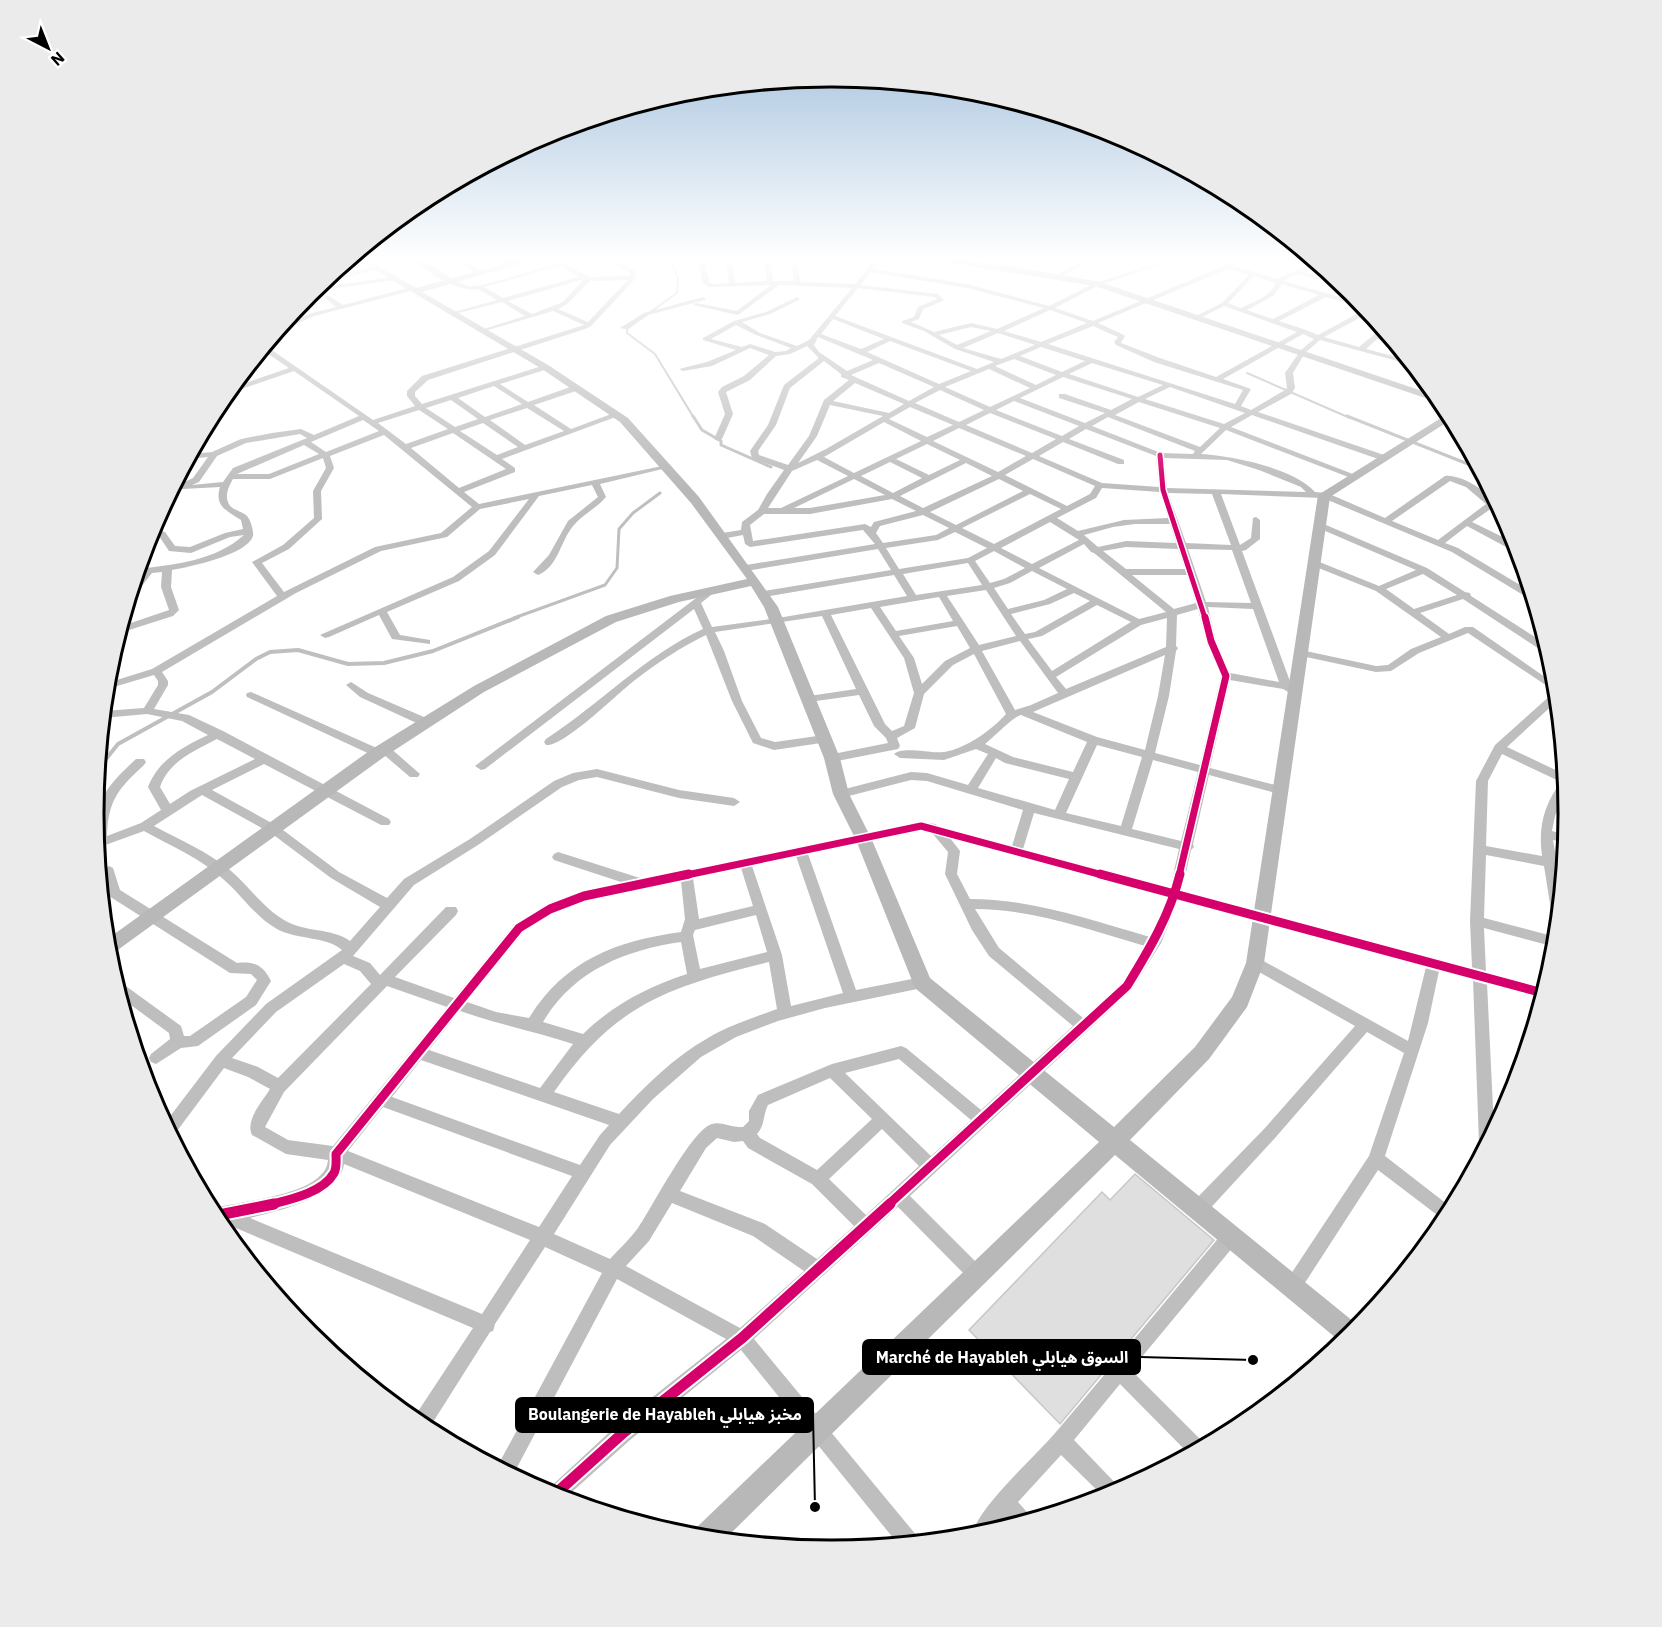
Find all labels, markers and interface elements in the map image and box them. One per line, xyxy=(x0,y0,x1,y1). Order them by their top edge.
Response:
north arrow xyxy=(18,18,78,78)
text: N xyxy=(47,48,69,70)
callout: Marché de Hayableh السوق هيابلي xyxy=(863,1340,1140,1374)
text: Marché de Hayableh السوق هيابلي xyxy=(876,1347,1128,1371)
callout: Boulangerie de Hayableh مخبز هيابلي xyxy=(516,1398,813,1432)
text: Boulangerie de Hayableh مخبز هيابلي xyxy=(528,1404,802,1428)

